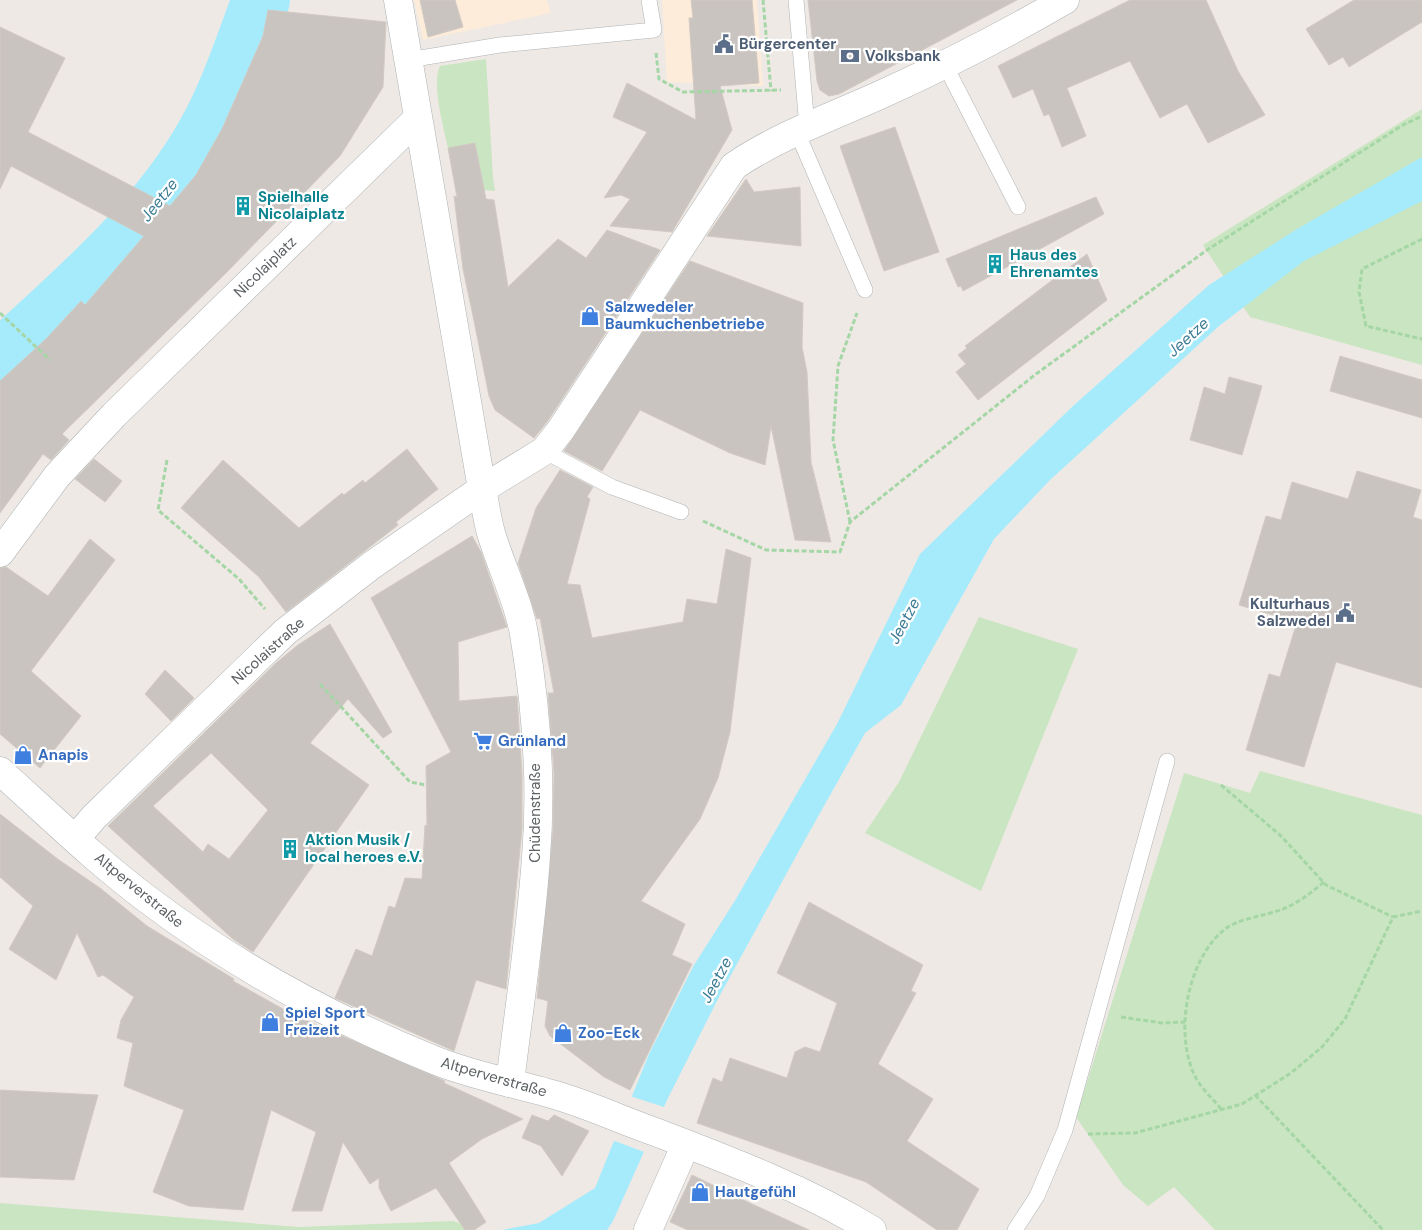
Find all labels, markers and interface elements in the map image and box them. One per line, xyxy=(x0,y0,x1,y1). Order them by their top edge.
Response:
public building icon: Bürgercenter xyxy=(713,33,735,55)
place label: Bürgercenter xyxy=(739,34,836,54)
bank icon: Volksbank xyxy=(839,45,861,67)
place label: Volksbank xyxy=(865,46,941,66)
water label: Jeetze xyxy=(136,174,182,226)
place label: Spielhalle Nicolaiplatz xyxy=(258,187,345,224)
building icon: Spielhalle Nicolaiplatz xyxy=(232,195,254,217)
street label: Nicolaiplatz xyxy=(229,232,301,302)
place label: Haus des Ehrenamtes xyxy=(1010,245,1099,282)
building icon: Haus des Ehrenamtes xyxy=(984,253,1006,275)
place label: Salzwedeler Baumkuchenbetriebe xyxy=(605,297,765,334)
shop icon: Salzwedeler Baumkuchenbetriebe xyxy=(579,305,601,327)
water label: Jeetze xyxy=(1163,313,1213,361)
place label: Kulturhaus Salzwedel xyxy=(1250,594,1330,631)
water label: Jeetze xyxy=(883,595,925,647)
public building icon: Kulturhaus Salzwedel xyxy=(1334,602,1356,624)
street label: Nicolaistraße xyxy=(227,613,309,689)
supermarket icon: Grünland xyxy=(472,730,494,752)
place label: Grünland xyxy=(498,731,566,751)
shop icon: Anapis xyxy=(12,744,34,766)
place label: Anapis xyxy=(38,745,89,765)
street label: Chüdenstraße xyxy=(525,763,545,863)
place label: Aktion Musik / local heroes e.V. xyxy=(305,830,423,867)
building icon: Aktion Musik / local heroes e.V. xyxy=(279,838,301,860)
street label: Altperverstraße xyxy=(90,848,188,932)
water label: Jeetze xyxy=(695,954,737,1006)
place label: Spiel Sport Freizeit xyxy=(285,1003,365,1040)
shop icon: Spiel Sport Freizeit xyxy=(259,1011,281,1033)
shop icon: Zoo-Eck xyxy=(552,1022,574,1044)
place label: Zoo-Eck xyxy=(578,1023,640,1043)
street label: Altperverstraße xyxy=(439,1052,549,1102)
shop icon: Hautgefühl xyxy=(689,1181,711,1203)
place label: Hautgefühl xyxy=(715,1182,796,1202)

